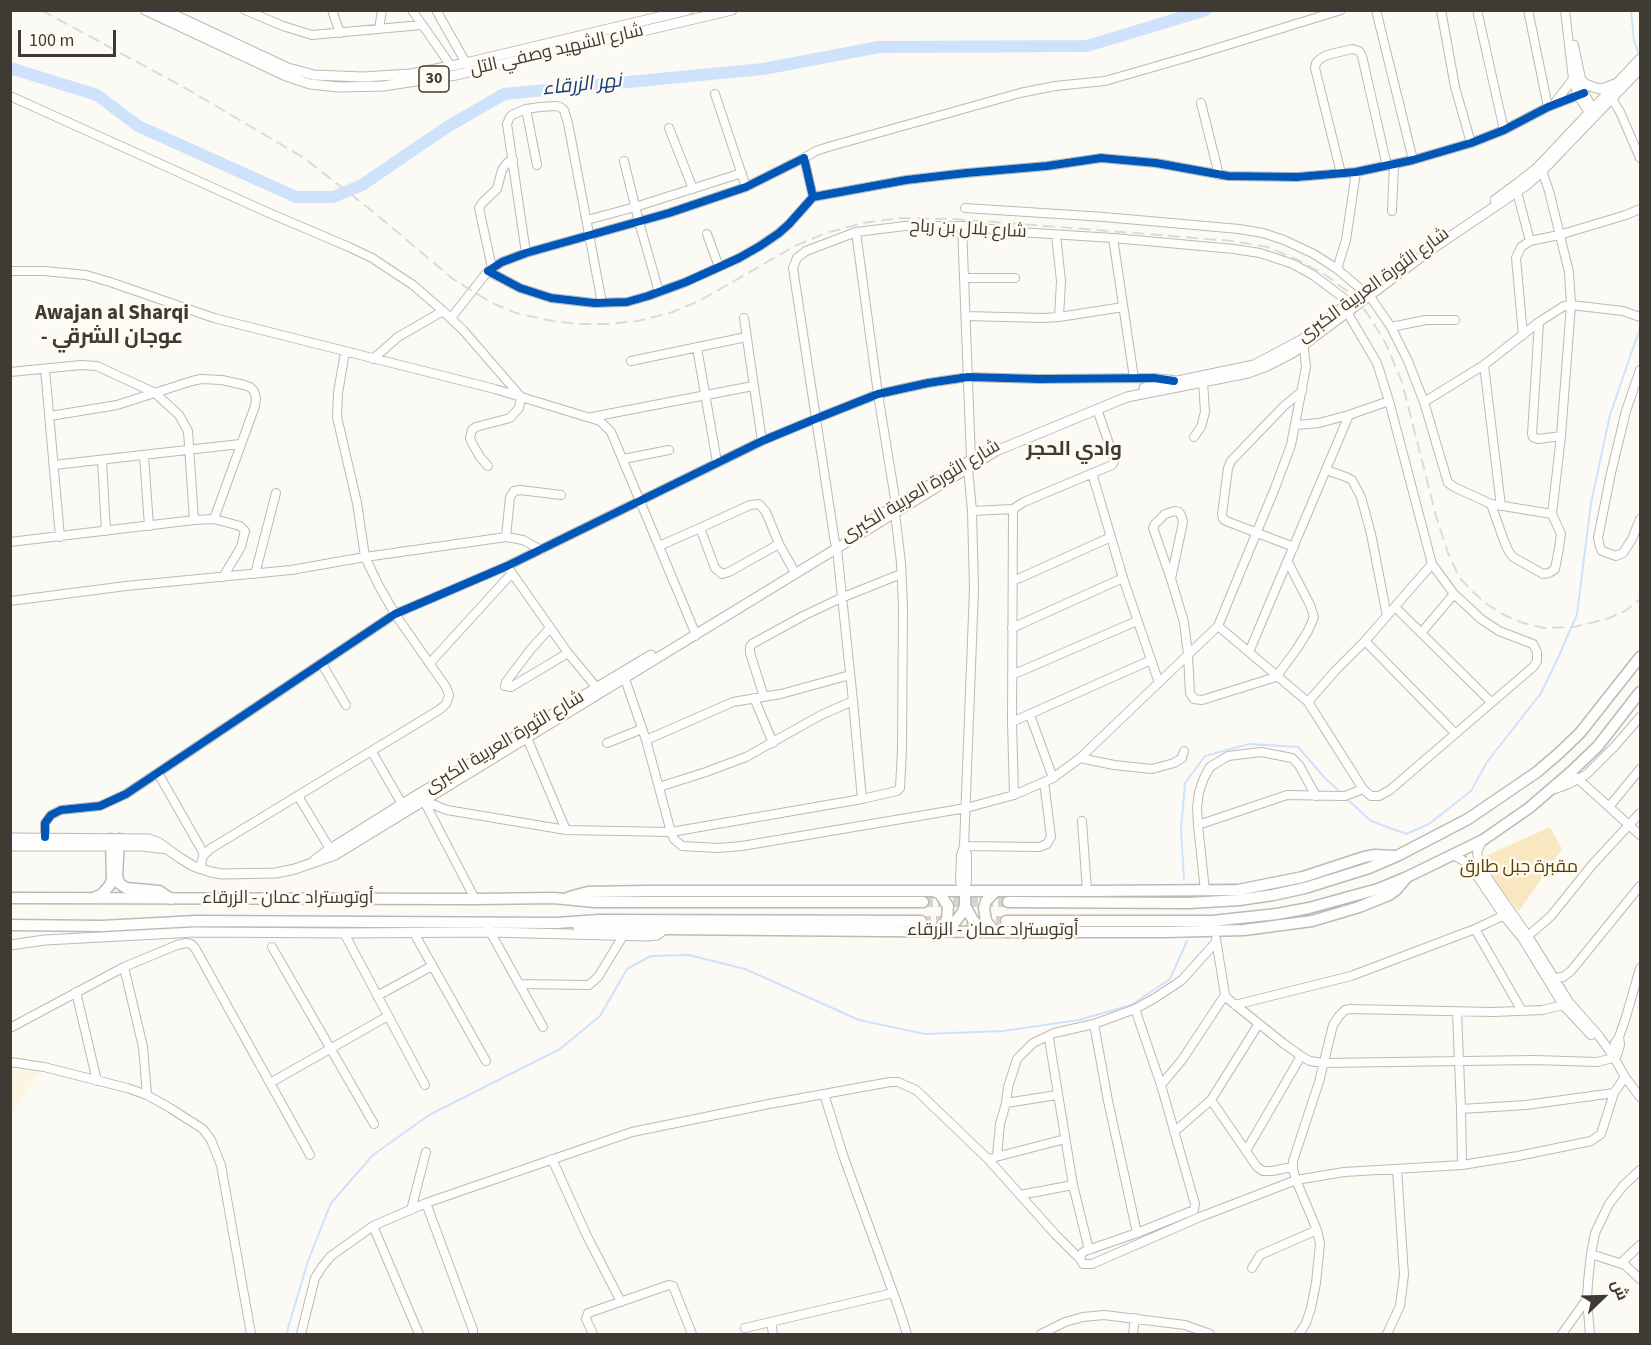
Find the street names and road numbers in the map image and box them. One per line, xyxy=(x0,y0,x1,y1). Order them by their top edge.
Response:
street label: شارع الشهيد وصفي التل xyxy=(468,21,646,81)
road number: 30 xyxy=(419,66,449,92)
street label: شارع بلال بن رباح xyxy=(909,216,1027,244)
street label: شارع الثورة العربية الكبرى xyxy=(1294,224,1454,348)
street label: شارع الثورة العربية الكبرى xyxy=(837,436,1005,548)
street label: شارع الثورة العربية الكبرى xyxy=(421,687,589,799)
street label: أوتوستراد عمان - الزرقاء xyxy=(202,888,374,910)
street label: أوتوستراد عمان - الزرقاء xyxy=(907,920,1079,942)

